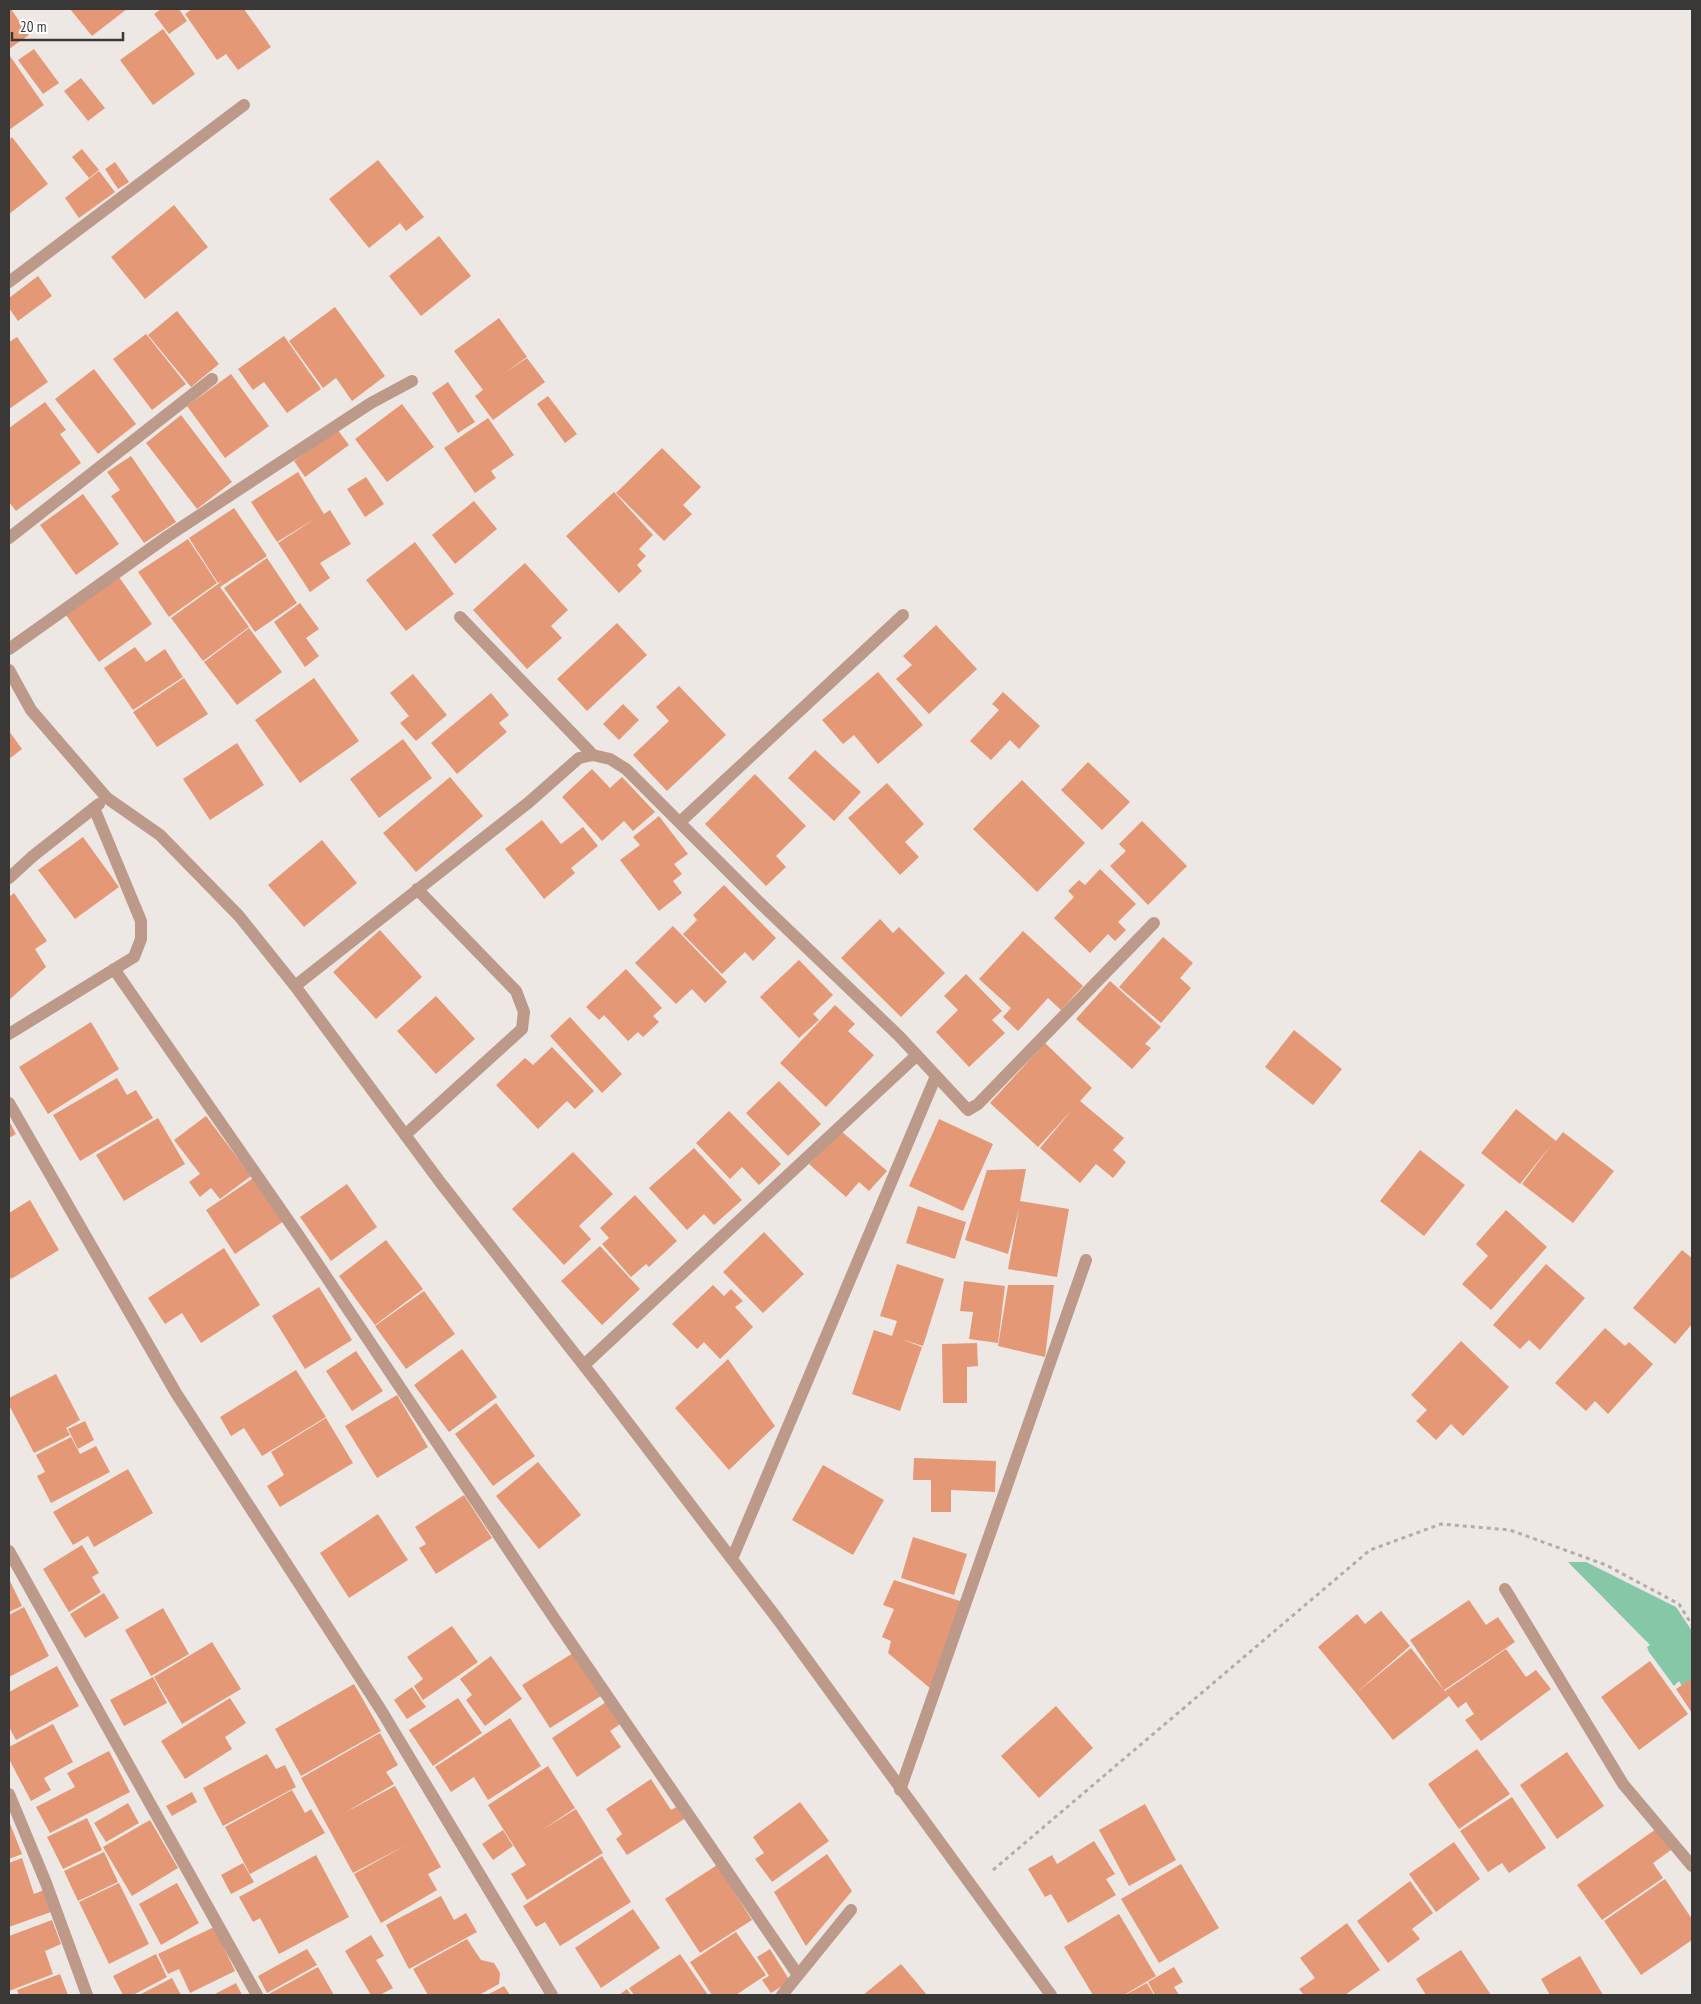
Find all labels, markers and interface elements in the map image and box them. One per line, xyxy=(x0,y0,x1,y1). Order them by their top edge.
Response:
scale bar xyxy=(12,10,124,42)
text: 20 m xyxy=(20,17,46,36)

